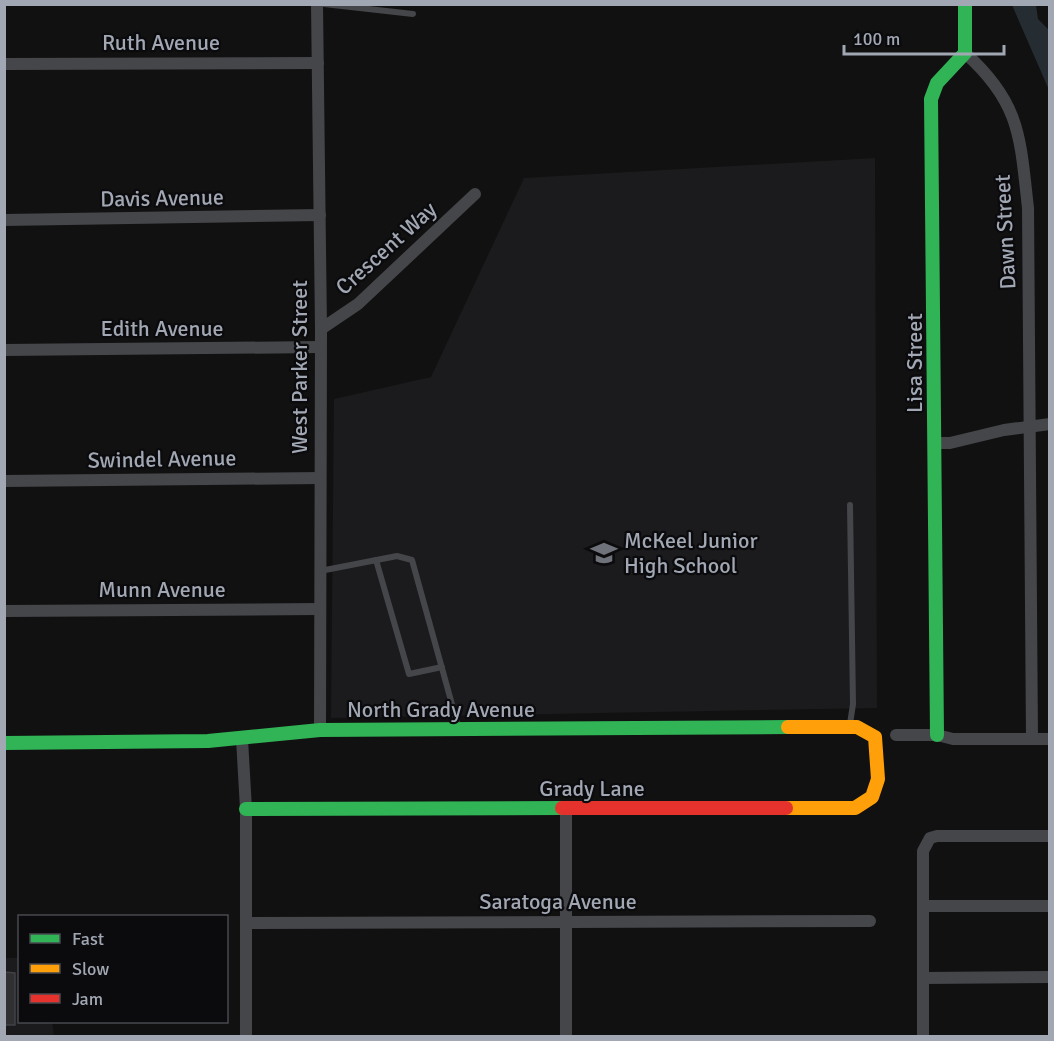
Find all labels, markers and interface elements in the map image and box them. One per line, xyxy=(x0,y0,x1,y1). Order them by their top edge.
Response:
scale bar xyxy=(844,18,1004,56)
text: 100 m xyxy=(853,28,900,50)
street label: Ruth Avenue xyxy=(102,29,220,56)
street label: Dawn Street xyxy=(988,174,1021,290)
street label: Davis Avenue xyxy=(100,183,224,213)
street label: Crescent Way xyxy=(330,195,443,300)
street label: West Parker Street xyxy=(286,280,313,454)
street label: Lisa Street xyxy=(901,313,928,413)
street label: Edith Avenue xyxy=(101,315,223,342)
street label: Swindel Avenue xyxy=(87,444,237,474)
place label: McKeel Junior High School xyxy=(624,527,758,579)
school or university icon: McKeel Junior High School xyxy=(589,538,619,568)
street label: Munn Avenue xyxy=(98,576,226,603)
street label: North Grady Avenue xyxy=(347,696,535,723)
street label: Grady Lane xyxy=(539,775,645,802)
street label: Saratoga Avenue xyxy=(479,888,637,915)
legend xyxy=(18,915,228,1023)
text: Fast xyxy=(72,928,104,950)
text: Slow xyxy=(72,958,109,980)
text: Jam xyxy=(72,988,103,1010)

